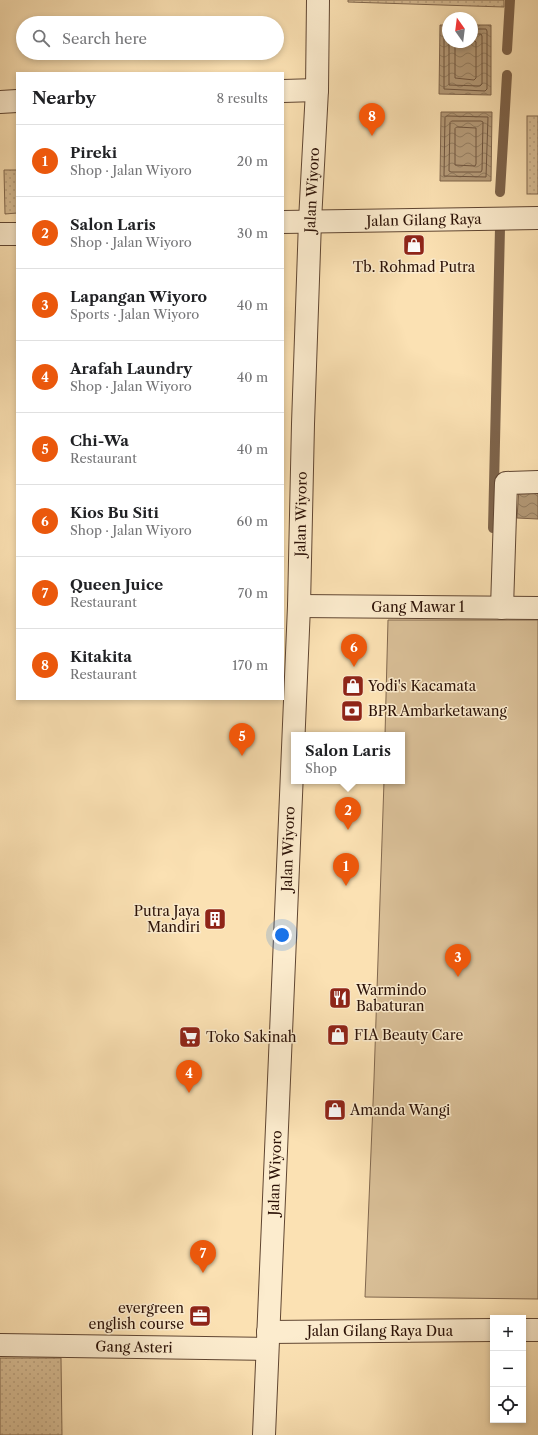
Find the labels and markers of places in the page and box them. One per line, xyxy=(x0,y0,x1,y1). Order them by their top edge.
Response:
pin: 8 xyxy=(359,103,385,136)
shop icon: Tb. Rohmad Putra xyxy=(401,232,427,258)
place label: Tb. Rohmad Putra xyxy=(353,258,476,276)
pin: 6 xyxy=(341,634,367,667)
shop icon: Yodi's Kacamata xyxy=(340,673,366,699)
place label: Yodi's Kacamata xyxy=(367,677,477,695)
bank icon: BPR Ambarketawang xyxy=(339,698,365,724)
place label: BPR Ambarketawang xyxy=(368,702,508,720)
pin: 5 xyxy=(229,723,255,756)
pin: 2 xyxy=(335,797,361,830)
pin: 1 xyxy=(333,853,359,886)
place label: Putra Jaya Mandiri xyxy=(134,902,201,936)
building icon: Putra Jaya Mandiri xyxy=(202,906,228,932)
pin: 3 xyxy=(445,944,471,977)
place label: Warmindo Babaturan xyxy=(355,981,427,1015)
restaurant icon: Warmindo Babaturan xyxy=(327,985,353,1011)
shop icon: FIA Beauty Care xyxy=(325,1022,351,1048)
supermarket icon: Toko Sakinah xyxy=(177,1024,203,1050)
place label: FIA Beauty Care xyxy=(354,1026,463,1044)
place label: Toko Sakinah xyxy=(206,1028,297,1046)
pin: 4 xyxy=(176,1060,202,1093)
shop icon: Amanda Wangi xyxy=(322,1097,348,1123)
place label: Amanda Wangi xyxy=(349,1101,450,1119)
pin: 7 xyxy=(190,1240,216,1273)
place label: evergreen english course xyxy=(89,1299,184,1333)
office icon: evergreen english course xyxy=(187,1303,213,1329)

